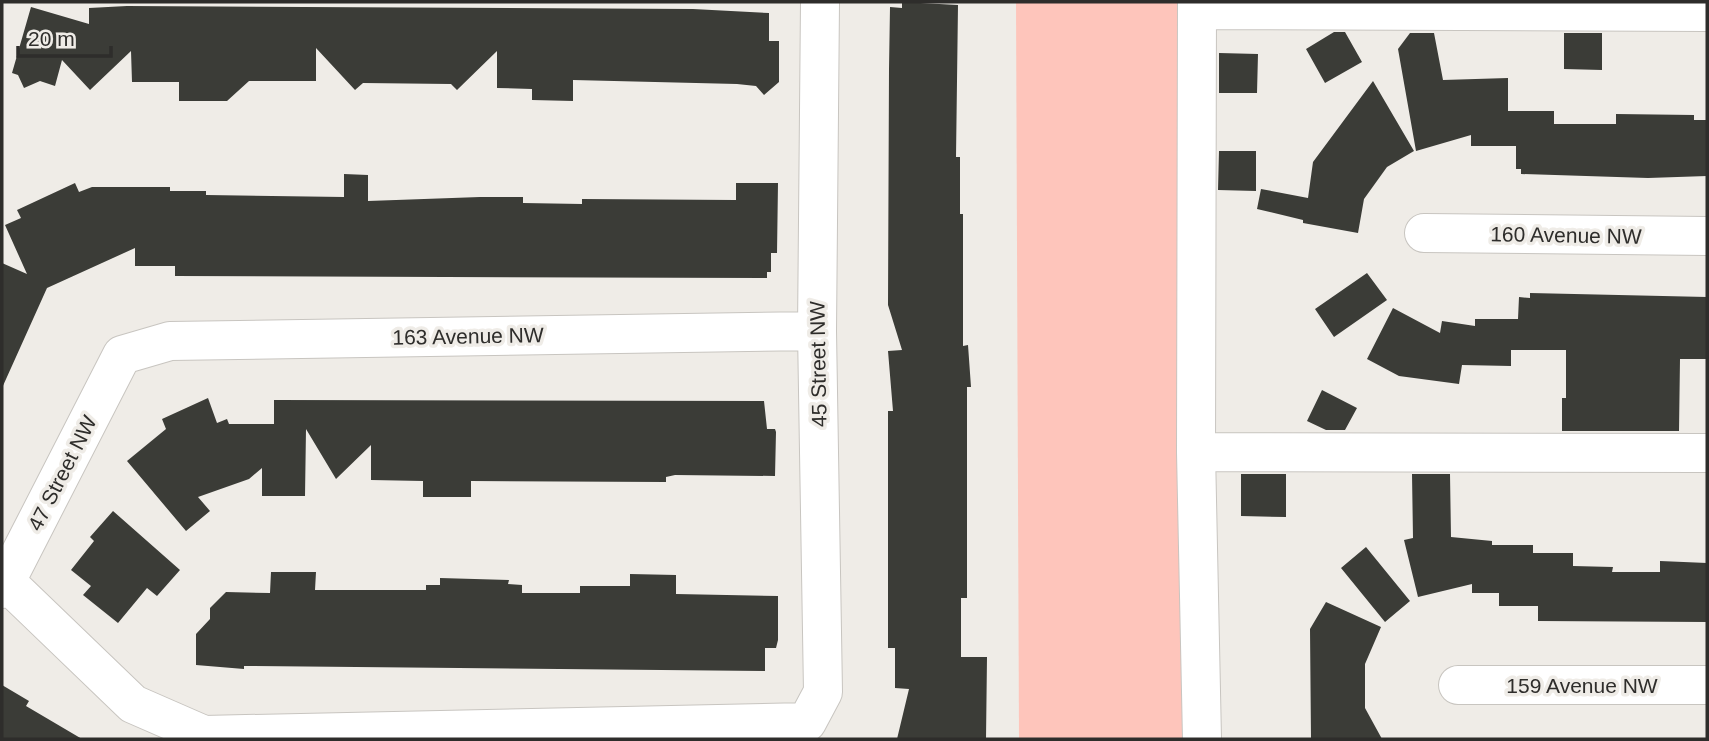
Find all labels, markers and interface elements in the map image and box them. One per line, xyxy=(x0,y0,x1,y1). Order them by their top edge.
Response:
scale bar xyxy=(18,14,110,58)
text: 20 m xyxy=(28,27,75,50)
street label: 160 Avenue NW xyxy=(1490,222,1642,248)
street label: 45 Street NW xyxy=(805,301,831,427)
street label: 163 Avenue NW xyxy=(392,323,544,349)
street label: 47 Street NW xyxy=(23,411,101,534)
street label: 159 Avenue NW xyxy=(1506,674,1658,697)

